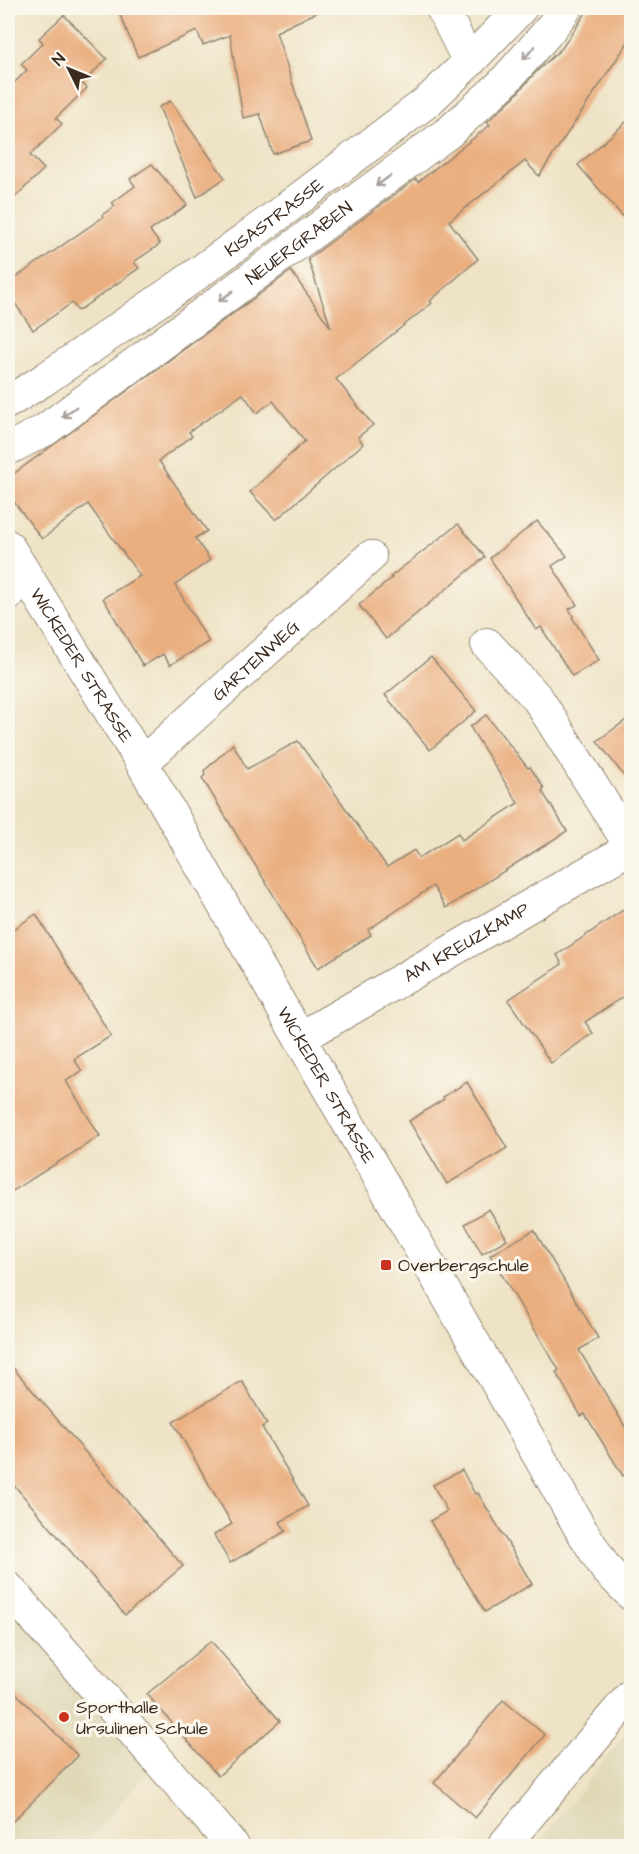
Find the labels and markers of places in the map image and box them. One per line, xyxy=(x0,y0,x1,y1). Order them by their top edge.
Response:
place label: Overbergschule xyxy=(398,1253,529,1279)
marker: Overbergschule xyxy=(379,1258,393,1272)
place label: Sporthalle Ursulinen Schule xyxy=(76,1695,209,1741)
marker: Sporthalle Ursulinen Schule xyxy=(57,1710,71,1724)

